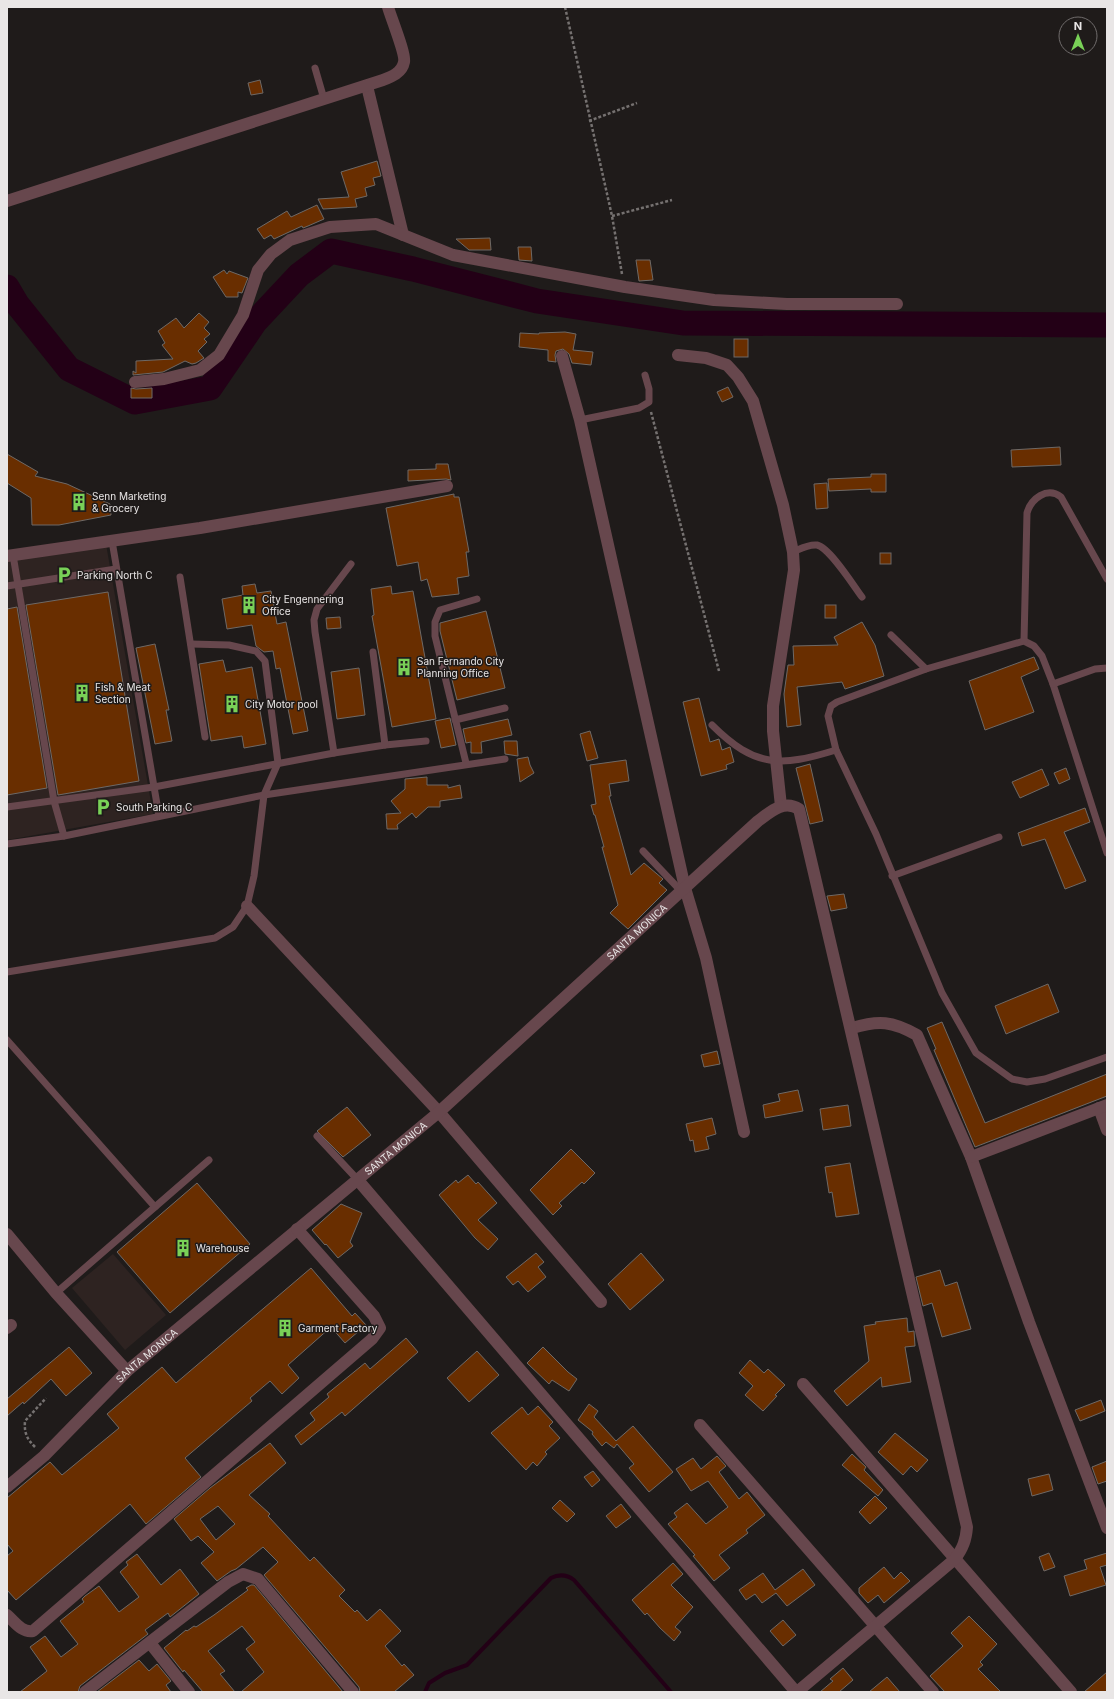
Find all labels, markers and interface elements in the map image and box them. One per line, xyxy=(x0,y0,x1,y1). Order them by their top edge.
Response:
north arrow xyxy=(1058,16,1098,56)
text: N xyxy=(1074,19,1082,33)
place label: Senn Marketing & Grocery xyxy=(92,490,166,514)
building icon: Senn Marketing & Grocery xyxy=(69,492,89,512)
parking icon: Parking North C xyxy=(54,565,74,585)
place label: Parking North C xyxy=(77,569,152,581)
place label: City Engennering Office xyxy=(262,593,344,617)
building icon: City Engennering Office xyxy=(239,595,259,615)
place label: San Fernando City Planning Office xyxy=(417,655,505,679)
building icon: San Fernando City Planning Office xyxy=(394,657,414,677)
place label: Fish & Meat Section xyxy=(95,681,151,705)
building icon: Fish & Meat Section xyxy=(72,683,92,703)
building icon: City Motor pool xyxy=(222,694,242,714)
place label: City Motor pool xyxy=(245,698,318,710)
parking icon: South Parking C xyxy=(93,797,113,817)
place label: South Parking C xyxy=(116,801,192,813)
street label: SANTA MONICA xyxy=(604,901,669,962)
street label: SANTA MONICA xyxy=(362,1119,429,1177)
building icon: Warehouse xyxy=(173,1238,193,1258)
place label: Warehouse xyxy=(196,1242,249,1254)
building icon: Garment Factory xyxy=(275,1318,295,1338)
place label: Garment Factory xyxy=(298,1322,378,1334)
street label: SANTA MONICA xyxy=(113,1326,180,1385)

